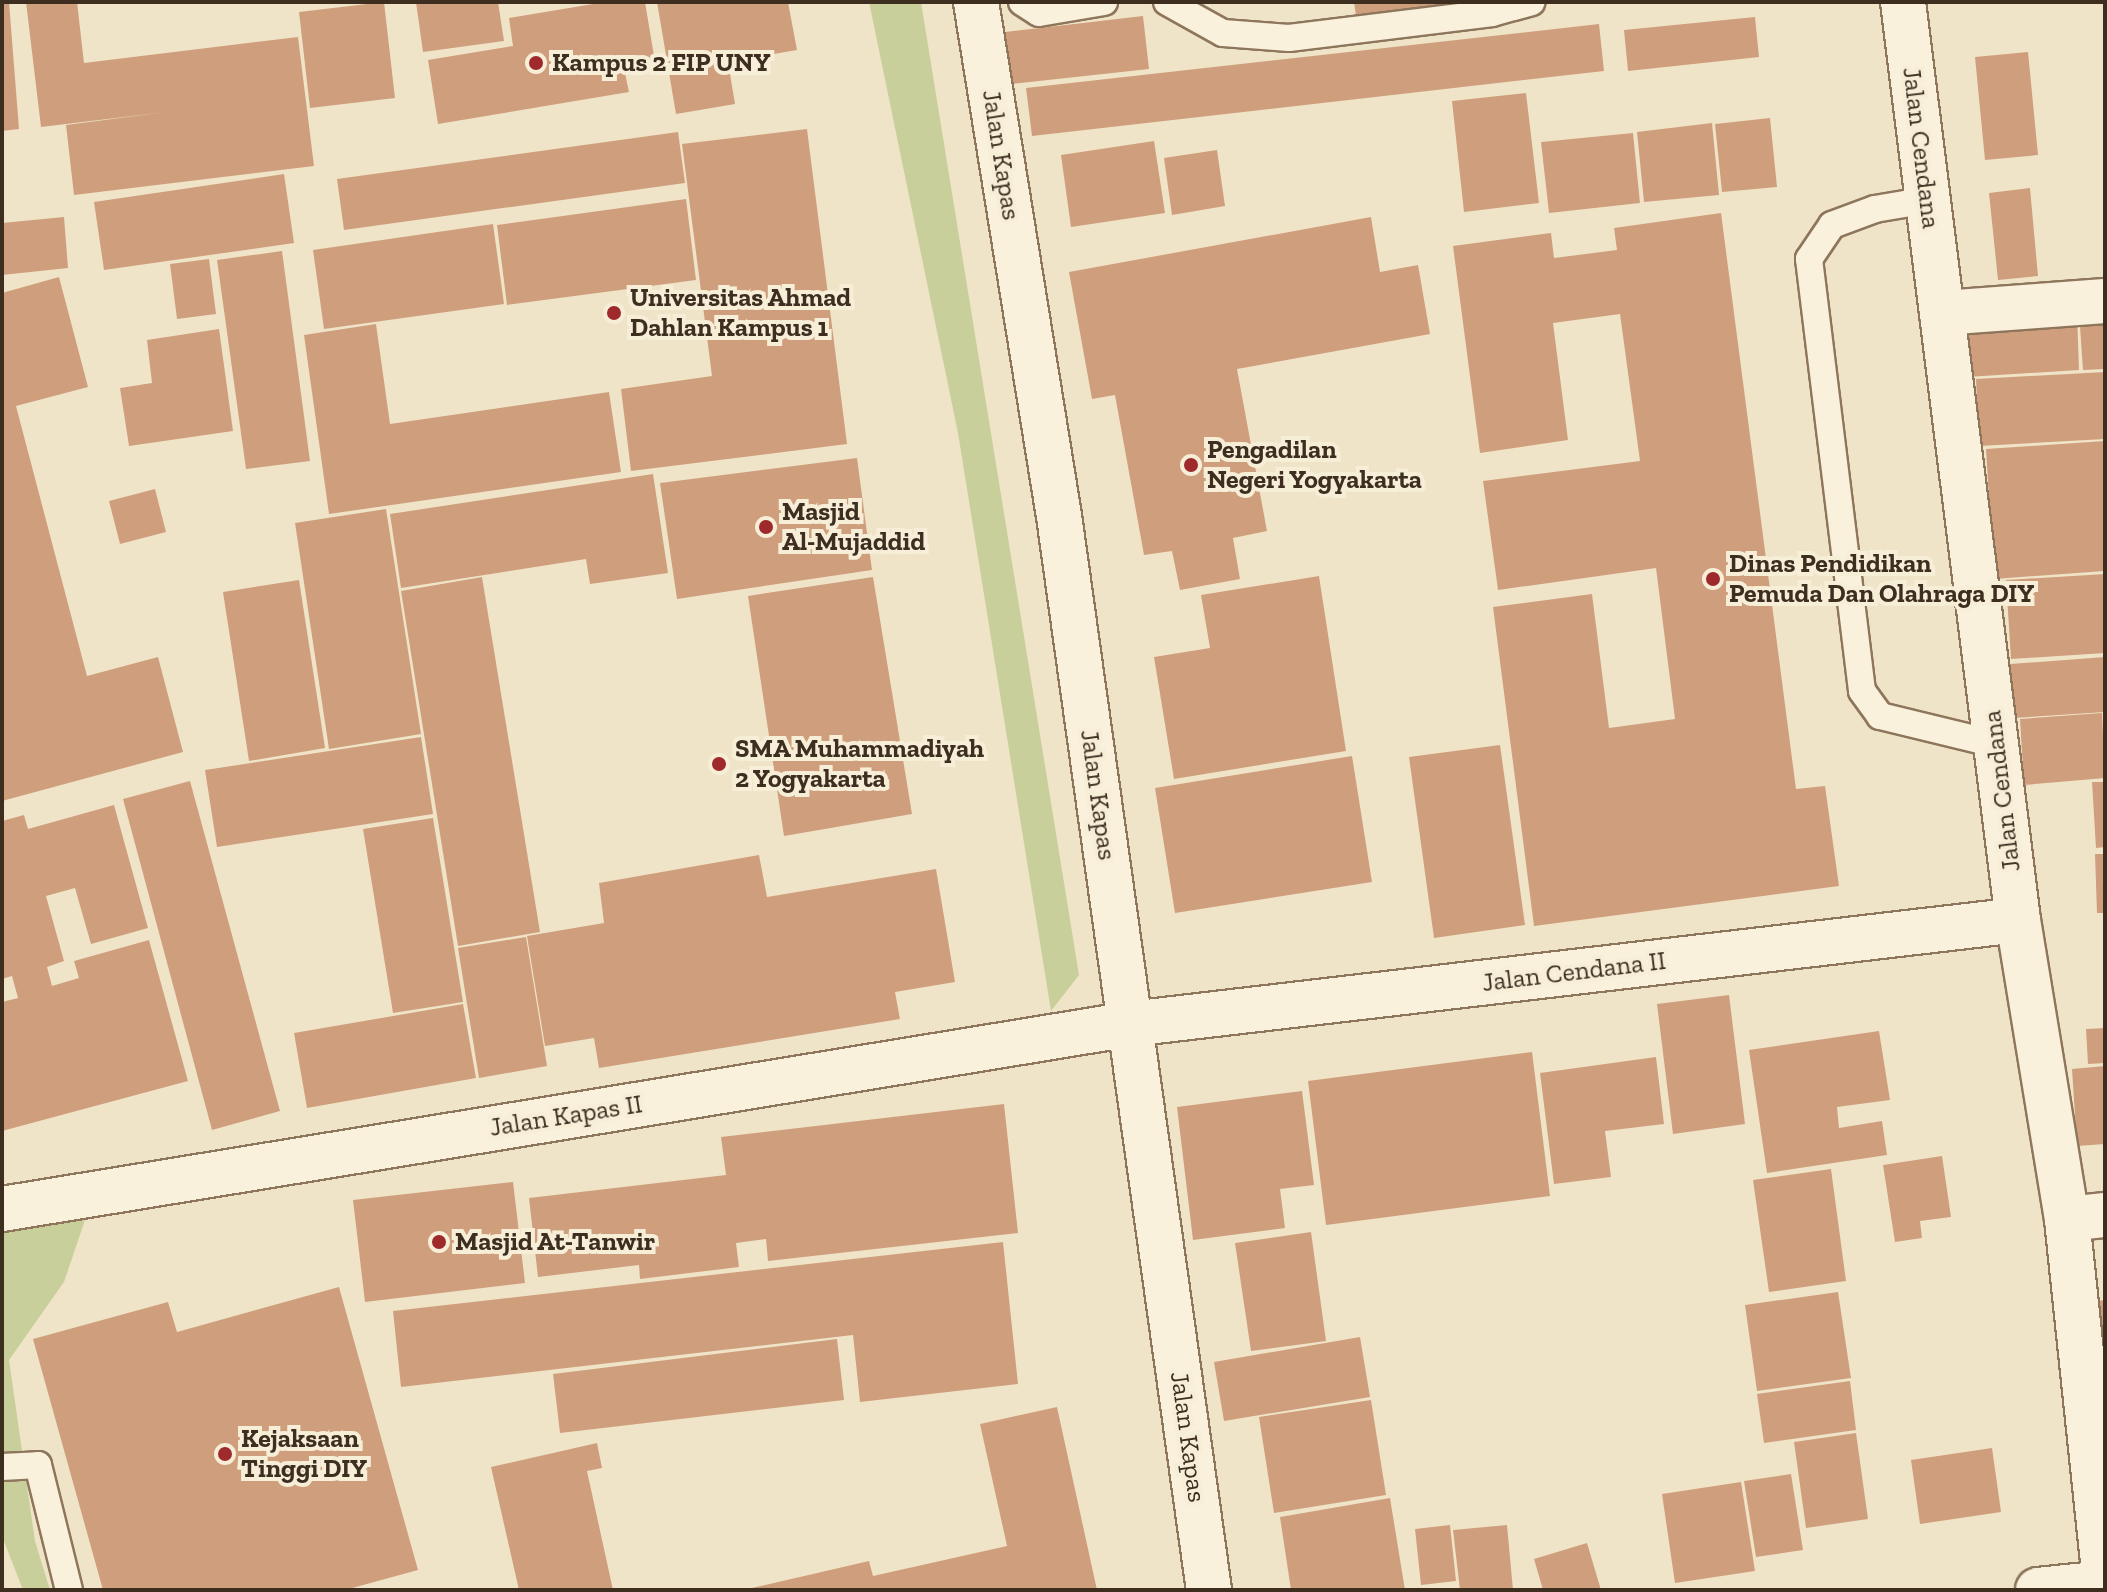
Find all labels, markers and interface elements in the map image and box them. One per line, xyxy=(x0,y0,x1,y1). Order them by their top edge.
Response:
place label: Kampus 2 FIP UNY xyxy=(552,47,771,79)
marker: Kampus 2 FIP UNY xyxy=(527,54,545,72)
street label: Jalan Cendana xyxy=(1896,66,1946,230)
street label: Jalan Kapas xyxy=(975,88,1027,222)
place label: Universitas Ahmad Dahlan Kampus 1 xyxy=(630,282,852,344)
marker: Universitas Ahmad Dahlan Kampus 1 xyxy=(605,304,623,322)
place label: Pengadilan Negeri Yogyakarta xyxy=(1207,434,1423,496)
marker: Pengadilan Negeri Yogyakarta xyxy=(1182,456,1200,474)
place label: Masjid Al-Mujaddid xyxy=(782,496,925,558)
marker: Masjid Al-Mujaddid xyxy=(757,518,775,536)
place label: Dinas Pendidikan Pemuda Dan Olahraga DIY xyxy=(1729,548,2034,610)
marker: Dinas Pendidikan Pemuda Dan Olahraga DIY xyxy=(1704,570,1722,588)
street label: Jalan Cendana xyxy=(1977,709,2027,873)
street label: Jalan Kapas xyxy=(1073,728,1123,862)
place label: SMA Muhammadiyah 2 Yogyakarta xyxy=(735,733,985,794)
marker: SMA Muhammadiyah 2 Yogyakarta xyxy=(710,755,728,773)
street label: Jalan Cendana II xyxy=(1480,945,1668,999)
street label: Jalan Kapas II xyxy=(487,1089,645,1143)
place label: Masjid At-Tanwir xyxy=(455,1226,656,1258)
marker: Masjid At-Tanwir xyxy=(430,1233,448,1251)
street label: Jalan Kapas xyxy=(1163,1370,1213,1504)
place label: Kejaksaan Tinggi DIY xyxy=(241,1423,367,1484)
marker: Kejaksaan Tinggi DIY xyxy=(216,1445,234,1463)

